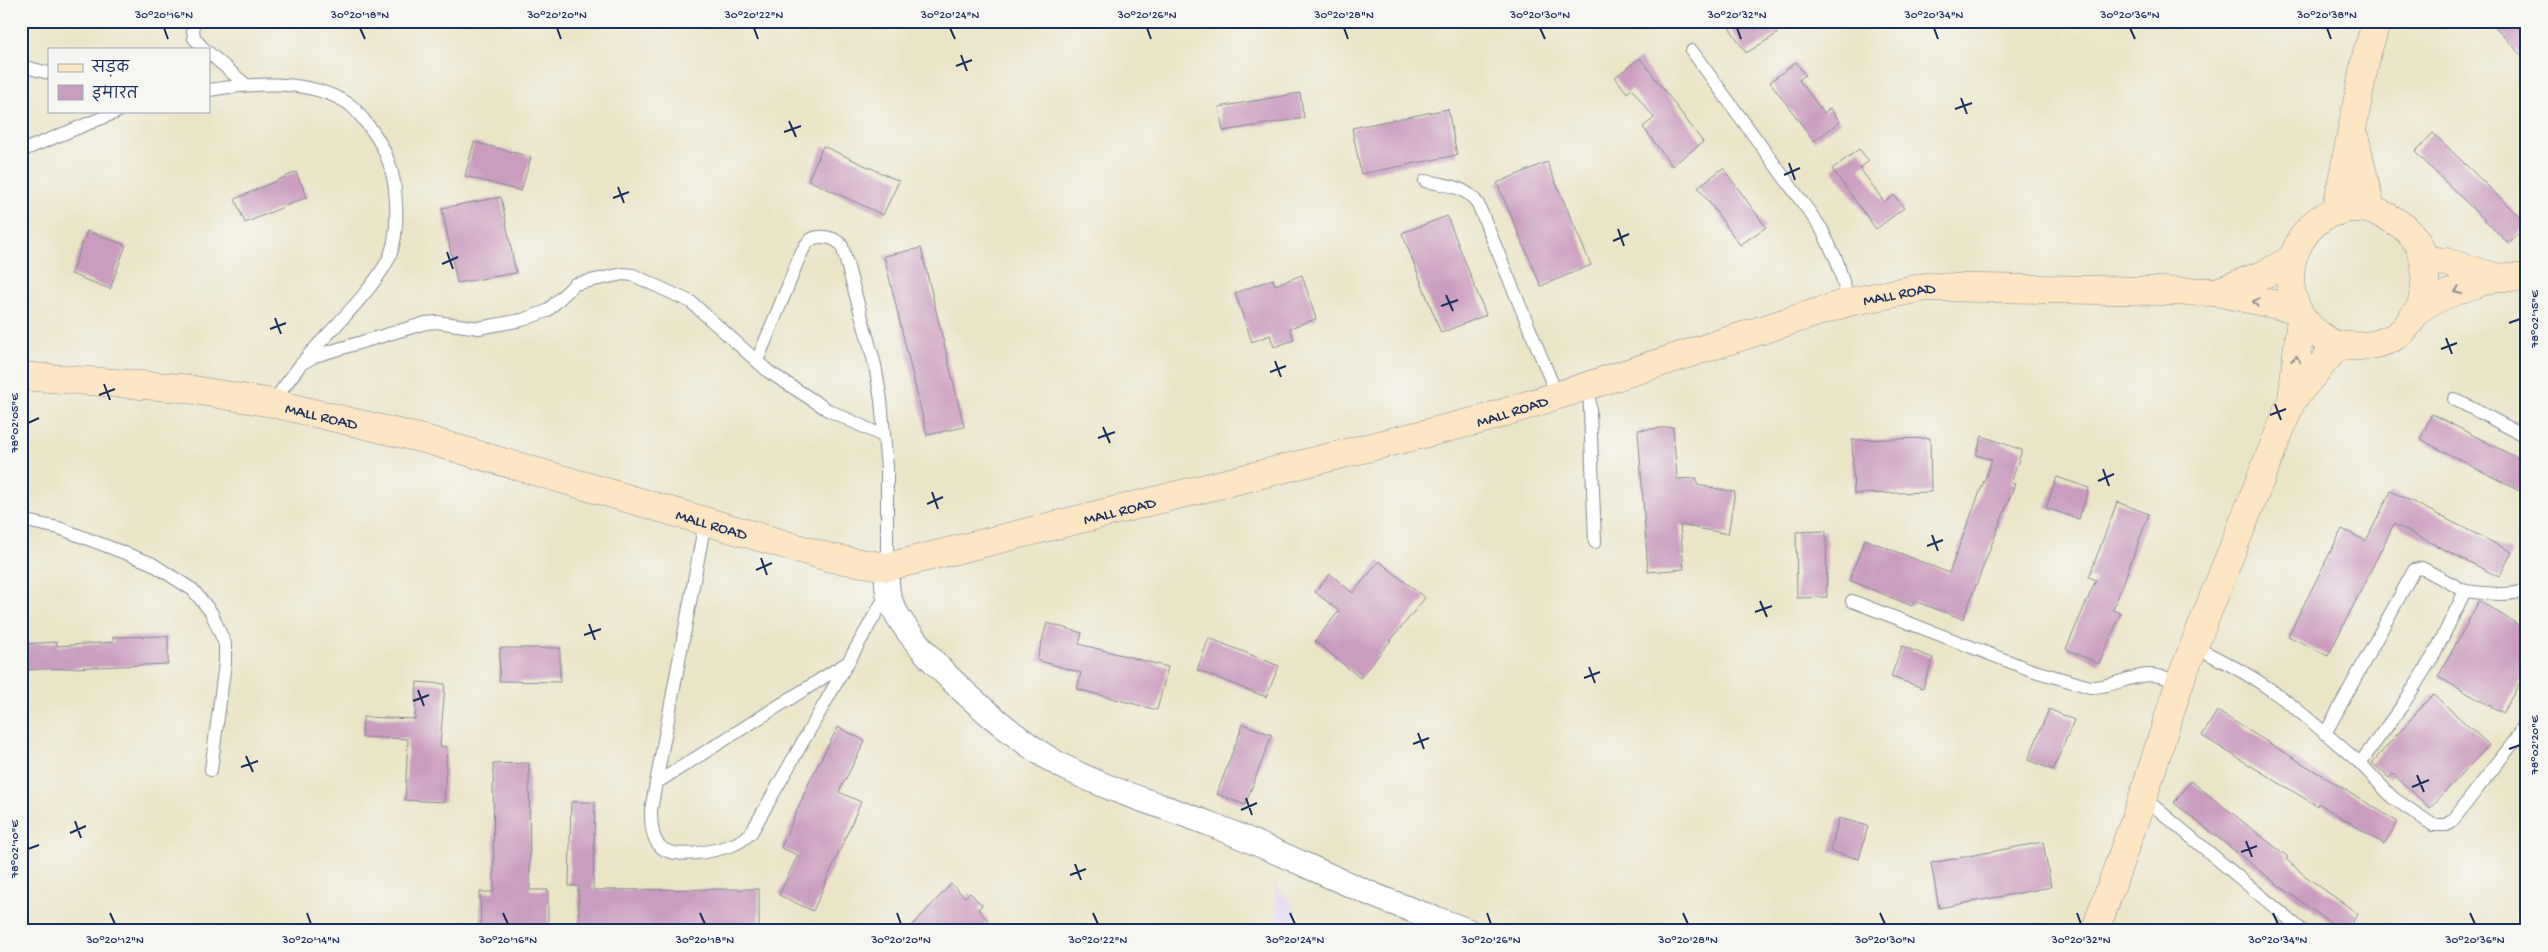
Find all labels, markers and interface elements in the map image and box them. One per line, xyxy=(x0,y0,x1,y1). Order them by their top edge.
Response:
text: 30°20'16"N xyxy=(134,9,193,23)
text: 30°20'18"N xyxy=(330,9,389,23)
text: 30°20'20"N xyxy=(526,9,587,23)
text: 30°20'22"N xyxy=(724,9,784,23)
text: 30°20'24"N xyxy=(920,9,979,23)
text: 30°20'26"N xyxy=(1117,9,1177,23)
text: 30°20'28"N xyxy=(1313,9,1374,23)
text: 30°20'30"N xyxy=(1509,9,1570,23)
text: 30°20'32"N xyxy=(1706,9,1767,23)
text: 30°20'34"N xyxy=(1904,9,1964,23)
text: 30°20'36"N xyxy=(2099,9,2160,23)
text: 30°20'38"N xyxy=(2296,9,2357,23)
legend xyxy=(48,48,210,112)
text: सड़क xyxy=(91,60,130,78)
text: इमारत xyxy=(92,85,139,104)
street label: MALL ROAD xyxy=(1862,281,1936,312)
one-way arrow xyxy=(2454,285,2463,296)
text: 78°02'15"E xyxy=(2529,290,2543,349)
one-way arrow xyxy=(2251,297,2260,307)
one-way arrow xyxy=(2290,354,2301,362)
text: 78°02'05"E xyxy=(9,393,23,454)
street label: MALL ROAD xyxy=(1475,393,1552,433)
street label: MALL ROAD xyxy=(283,400,360,436)
street label: MALL ROAD xyxy=(1082,495,1159,531)
street label: MALL ROAD xyxy=(673,507,750,546)
text: 78°02'20"E xyxy=(2529,715,2543,776)
text: 78°02'10"E xyxy=(9,819,23,879)
text: 30°20'12"N xyxy=(85,934,144,948)
text: 30°20'14"N xyxy=(281,934,340,948)
text: 30°20'16"N xyxy=(478,934,537,948)
text: 30°20'18"N xyxy=(675,934,734,948)
text: 30°20'20"N xyxy=(870,934,931,948)
text: 30°20'22"N xyxy=(1068,934,1128,948)
text: 30°20'24"N xyxy=(1265,934,1324,948)
text: 30°20'26"N xyxy=(1461,934,1521,948)
text: 30°20'28"N xyxy=(1657,934,1718,948)
text: 30°20'30"N xyxy=(1854,934,1915,948)
text: 30°20'32"N xyxy=(2050,934,2111,948)
text: 30°20'34"N xyxy=(2248,934,2308,948)
text: 30°20'36"N xyxy=(2444,934,2505,948)

